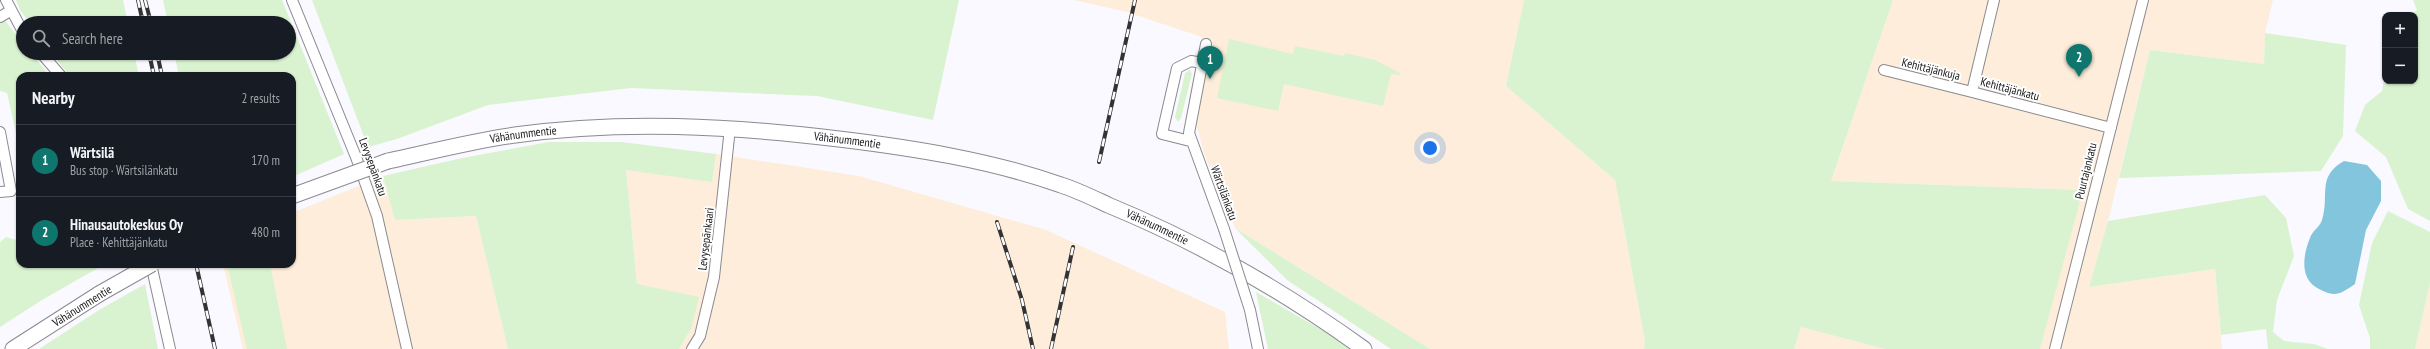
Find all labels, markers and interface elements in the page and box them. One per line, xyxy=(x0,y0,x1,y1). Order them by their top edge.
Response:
map controls xyxy=(2382,12,2418,84)
button: + xyxy=(2382,12,2418,48)
search box xyxy=(16,16,296,60)
icon: search xyxy=(30,27,52,49)
text: Search here xyxy=(62,29,123,48)
pin: 2 xyxy=(2066,44,2092,77)
pin: 1 xyxy=(1197,46,1223,79)
button: − xyxy=(2382,48,2418,84)
street label: Kehittäjänkuja xyxy=(1900,54,1962,83)
street label: Kehittäjänkatu xyxy=(1979,73,2041,104)
text: Nearby xyxy=(32,87,75,109)
text: 2 results xyxy=(241,90,280,107)
street label: Vähänummentie xyxy=(488,122,557,146)
street label: Vähänummentie xyxy=(812,128,882,151)
street label: Levysepänkatu xyxy=(356,136,391,198)
your location xyxy=(1420,138,1440,158)
street label: Puurtajankatu xyxy=(2071,141,2100,201)
text: Wärtsilä xyxy=(70,143,114,162)
text: 1 xyxy=(42,152,48,169)
text: 170 m xyxy=(251,152,280,169)
text: Bus stop · Wärtsilänkatu xyxy=(70,162,178,179)
street label: Wärtsilänkatu xyxy=(1208,164,1241,222)
street label: Vähänummentie xyxy=(1123,205,1191,248)
street label: Levysepänkaari xyxy=(694,207,717,271)
text: Hinausautokeskus Oy xyxy=(70,215,183,234)
text: 2 xyxy=(42,224,48,241)
text: 480 m xyxy=(251,224,280,241)
text: Place · Kehittäjänkatu xyxy=(70,234,167,251)
street label: Vähänummentie xyxy=(48,281,114,330)

